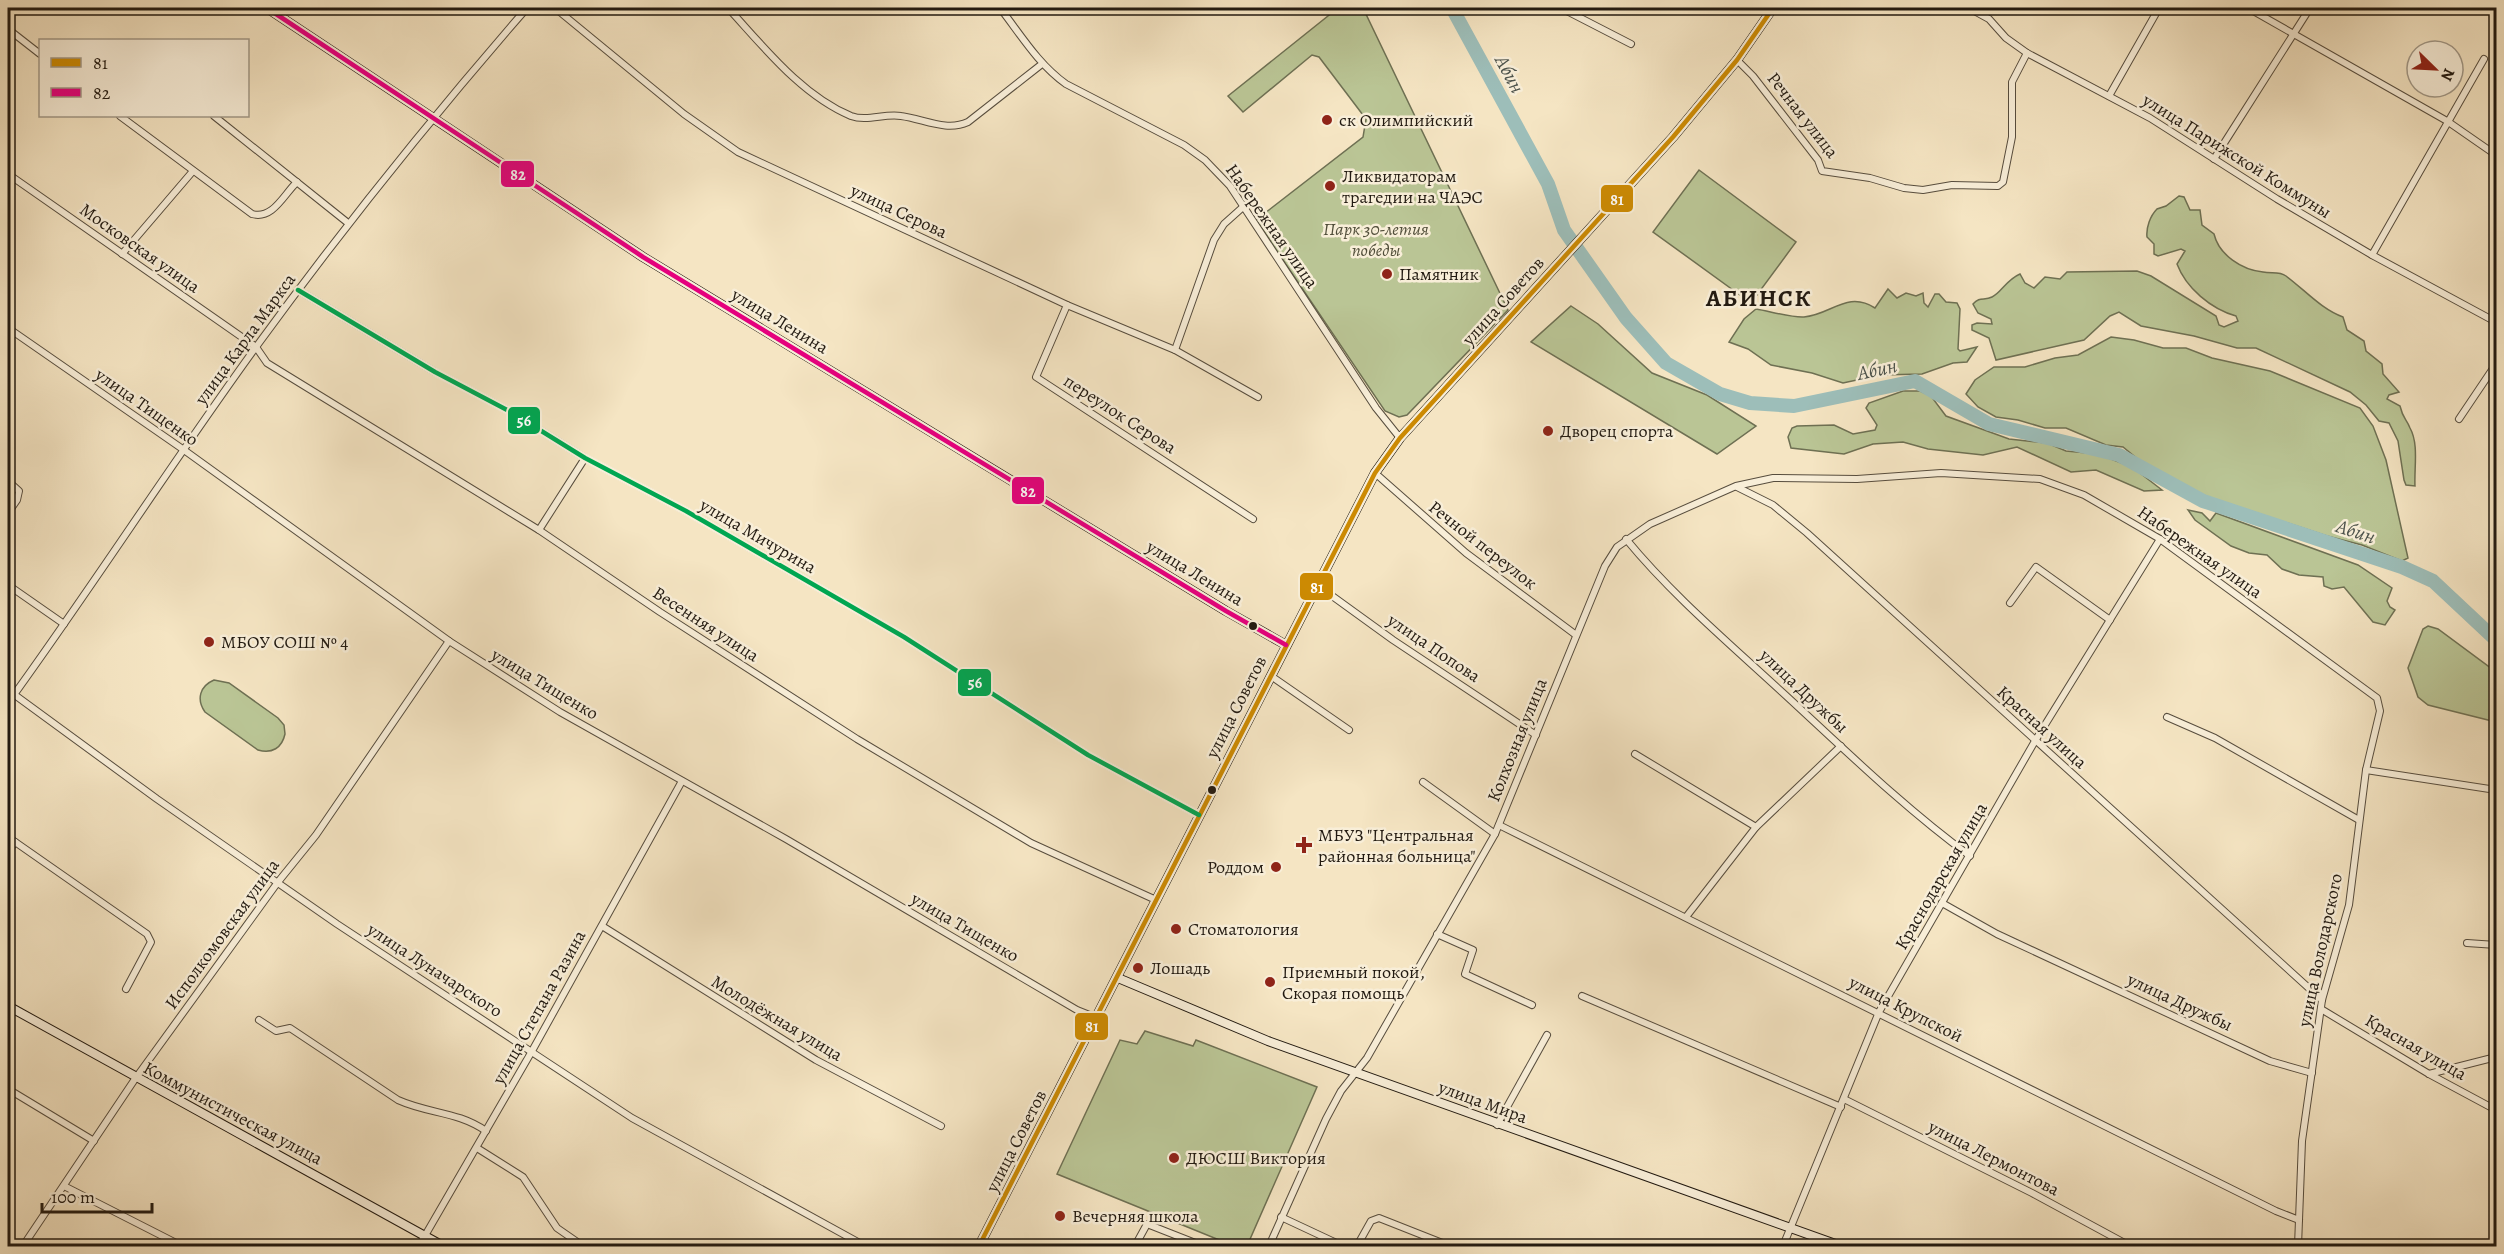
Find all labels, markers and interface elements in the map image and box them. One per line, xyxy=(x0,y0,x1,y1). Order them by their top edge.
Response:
legend xyxy=(39,39,249,117)
north arrow xyxy=(2405,39,2465,99)
water label: Абин xyxy=(1488,49,1531,98)
text: 81 xyxy=(93,51,108,75)
text: N xyxy=(2435,65,2460,85)
street label: Речная улица xyxy=(1762,67,1845,163)
text: 82 xyxy=(93,81,111,105)
street label: улица Парижской Коммуны xyxy=(2137,87,2336,224)
place label: ск Олимпийский xyxy=(1339,108,1473,132)
marker: ск Олимпийский xyxy=(1320,113,1334,127)
street label: Набережная улица xyxy=(1220,159,1324,294)
line badge: 82 xyxy=(500,160,535,188)
text: 82 xyxy=(510,164,526,186)
place label: Ликвидаторам трагедии на ЧАЭС xyxy=(1342,164,1483,209)
street label: улица Серова xyxy=(846,178,952,244)
marker: Ликвидаторам трагедии на ЧАЭС xyxy=(1323,179,1337,193)
line badge: 81 xyxy=(1600,184,1634,213)
text: 81 xyxy=(1610,189,1624,211)
street label: Московская улица xyxy=(75,198,205,299)
park label: Парк 30-летия победы xyxy=(1323,217,1429,262)
street label: улица Советов xyxy=(1456,251,1549,351)
place label: Памятник xyxy=(1399,262,1479,286)
marker: Памятник xyxy=(1380,267,1394,281)
street label: улица Карла Маркса xyxy=(189,268,301,410)
street label: улица Ленина xyxy=(726,282,833,360)
district label: АБИНСК xyxy=(1705,282,1812,314)
water label: Абин xyxy=(1854,352,1899,387)
street label: улица Тищенко xyxy=(90,362,203,452)
street label: переулок Серова xyxy=(1059,369,1182,460)
line badge: 56 xyxy=(507,406,541,435)
text: 56 xyxy=(517,410,532,432)
place label: Дворец спорта xyxy=(1560,419,1674,443)
marker: Дворец спорта xyxy=(1541,424,1555,438)
line badge: 82 xyxy=(1011,476,1045,505)
text: 82 xyxy=(1020,481,1036,503)
street label: улица Мичурина xyxy=(695,492,821,579)
street label: Речной переулок xyxy=(1424,495,1542,595)
street label: Набережная улица xyxy=(2133,500,2268,604)
water label: Абин xyxy=(2332,512,2379,550)
street label: улица Ленина xyxy=(1141,534,1248,612)
line badge: 81 xyxy=(1299,572,1334,601)
text: 81 xyxy=(1310,577,1324,599)
street label: Весенняя улица xyxy=(648,581,764,668)
street label: улица Попова xyxy=(1382,608,1486,688)
unlabelled marker xyxy=(1247,620,1259,632)
place label: МБОУ СОШ № 4 xyxy=(221,630,349,654)
marker: МБОУ СОШ № 4 xyxy=(202,635,216,649)
street label: улица Тищенко xyxy=(486,642,603,725)
street label: улица Дружбы xyxy=(1754,643,1854,738)
street label: улица Советов xyxy=(1199,652,1272,763)
line badge: 56 xyxy=(957,668,992,697)
text: 56 xyxy=(968,672,983,694)
street label: Колхозная улица xyxy=(1481,674,1553,805)
street label: Красная улица xyxy=(1992,680,2093,774)
unlabelled marker xyxy=(1206,784,1218,796)
street label: Краснодарская улица xyxy=(1889,797,1993,954)
place label: МБУЗ "Центральная районная больница" xyxy=(1318,823,1476,868)
marker: МБУЗ "Центральная районная больница" xyxy=(1295,836,1313,854)
street label: Исполкомовская улица xyxy=(159,853,285,1014)
place label: Роддом xyxy=(1207,855,1264,879)
marker: Роддом xyxy=(1269,860,1283,874)
street label: улица Володарского xyxy=(2292,871,2348,1030)
street label: улица Тищенко xyxy=(906,886,1023,968)
street label: улица Луначарского xyxy=(362,917,507,1023)
place label: Стоматология xyxy=(1188,917,1299,941)
marker: Стоматология xyxy=(1169,922,1183,936)
street label: улица Степана Разина xyxy=(486,925,592,1089)
place label: Лошадь xyxy=(1150,956,1210,980)
place label: Приемный покой, Скорая помощь xyxy=(1282,960,1425,1005)
marker: Лошадь xyxy=(1131,961,1145,975)
street label: улица Дружбы xyxy=(2123,967,2236,1037)
street label: Молодёжная улица xyxy=(707,969,848,1067)
street label: улица Крупской xyxy=(1844,970,1967,1048)
marker: Приемный покой, Скорая помощь xyxy=(1263,975,1277,989)
street label: Красная улица xyxy=(2361,1008,2472,1086)
line badge: 81 xyxy=(1074,1012,1109,1041)
text: 81 xyxy=(1085,1016,1099,1038)
street label: Коммунистическая улица xyxy=(139,1056,327,1171)
street label: улица Мира xyxy=(1434,1074,1531,1129)
street label: улица Советов xyxy=(979,1086,1052,1197)
street label: улица Лермонтова xyxy=(1923,1114,2064,1202)
place label: ДЮСШ Виктория xyxy=(1186,1146,1326,1170)
marker: ДЮСШ Виктория xyxy=(1167,1151,1181,1165)
scale bar xyxy=(42,1176,152,1214)
text: 100 m xyxy=(51,1185,95,1209)
place label: Вечерняя школа xyxy=(1072,1204,1199,1228)
marker: Вечерняя школа xyxy=(1053,1209,1067,1223)

